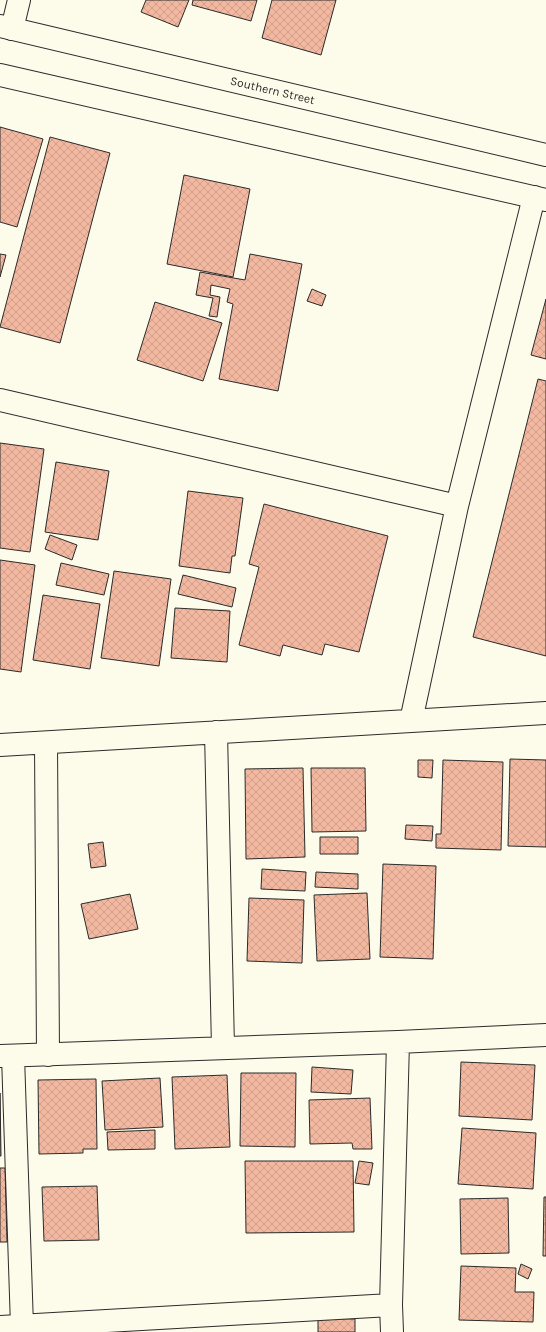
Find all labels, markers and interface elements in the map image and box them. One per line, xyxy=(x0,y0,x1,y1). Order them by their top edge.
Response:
street label: Southern Street xyxy=(229,74,317,107)

